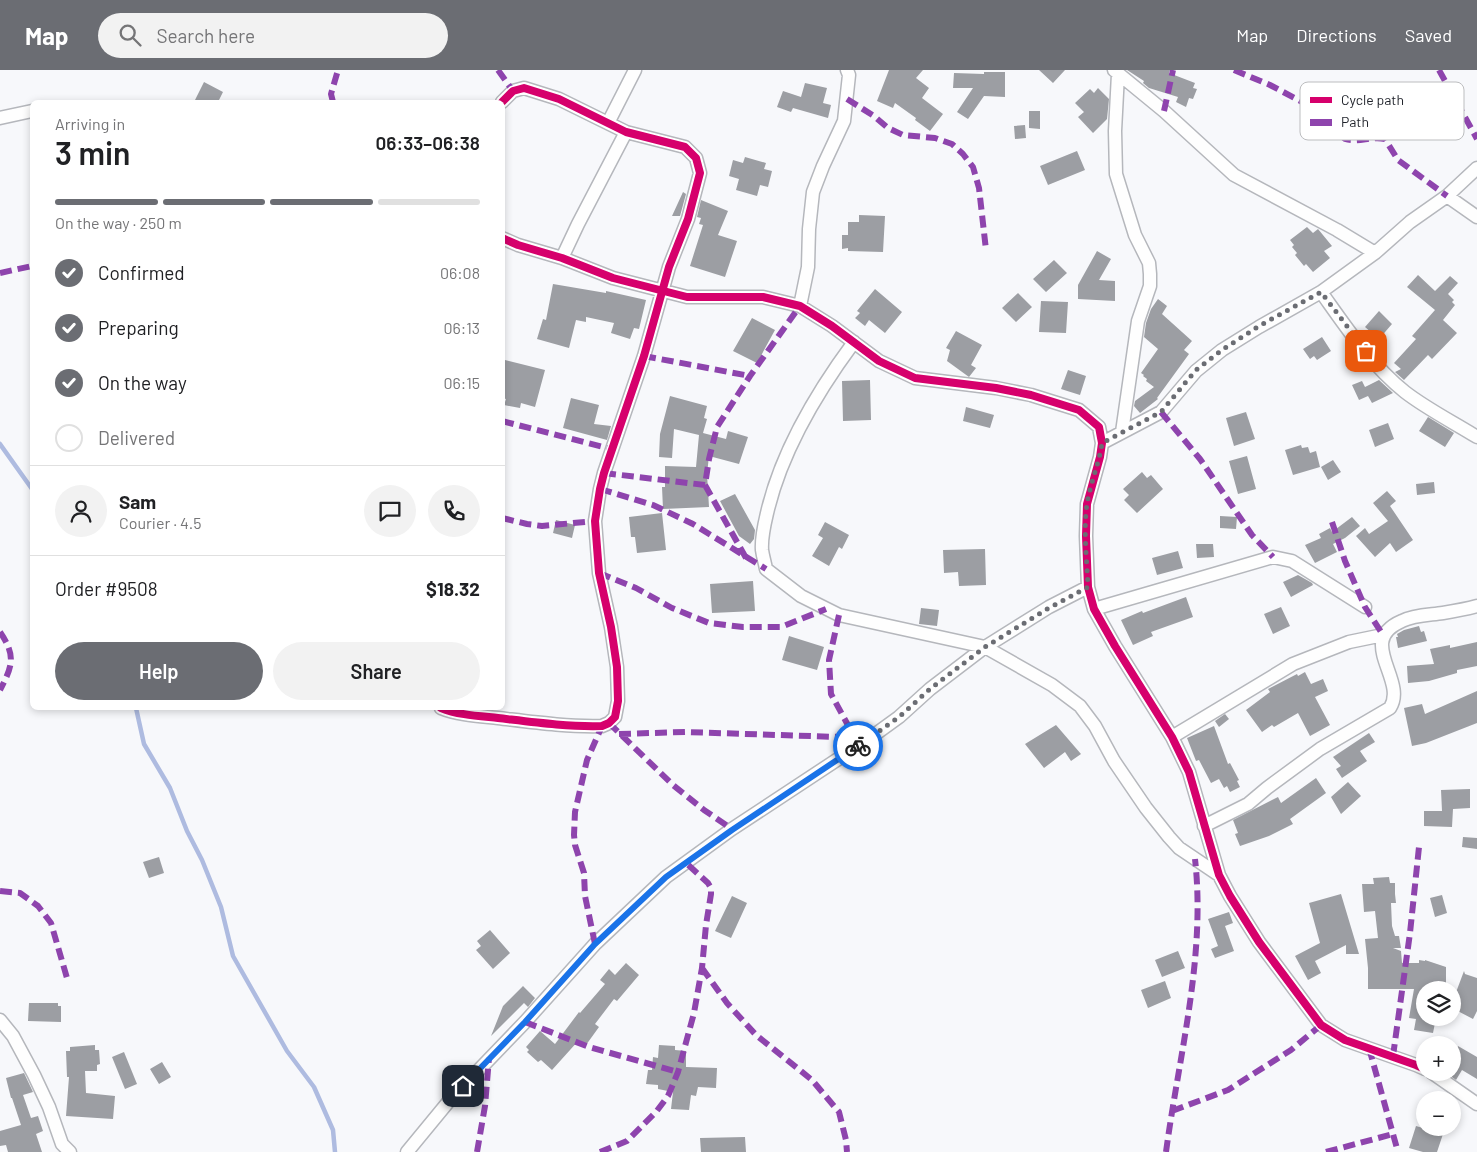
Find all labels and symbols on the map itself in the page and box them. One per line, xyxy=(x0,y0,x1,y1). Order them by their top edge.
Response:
legend xyxy=(1300,82,1464,140)
text: Cycle path xyxy=(1341,91,1404,108)
text: Path xyxy=(1341,113,1369,130)
pin xyxy=(1345,330,1387,372)
courier xyxy=(833,721,883,771)
pin xyxy=(442,1065,484,1107)

